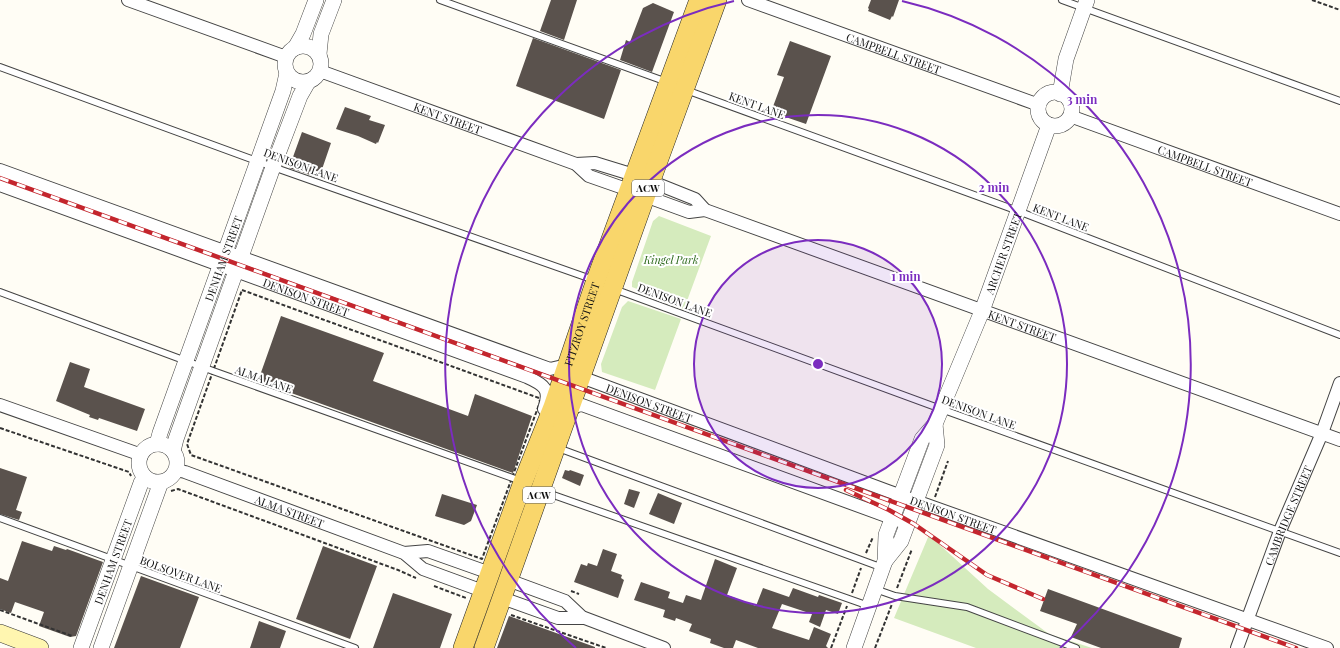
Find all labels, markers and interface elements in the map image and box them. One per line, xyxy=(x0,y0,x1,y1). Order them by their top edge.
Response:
street label: CAMPBELL STREET xyxy=(844,29,943,77)
street label: KENT LANE xyxy=(727,88,787,122)
text: 3 min xyxy=(1067,91,1098,107)
street label: KENT STREET xyxy=(412,98,484,137)
street label: CAMPBELL STREET xyxy=(1156,141,1255,189)
street label: DENISON LANE xyxy=(262,145,341,186)
text: 2 min xyxy=(979,179,1010,195)
road number: ACW xyxy=(632,180,664,196)
street label: KENT LANE xyxy=(1031,199,1091,235)
street label: ARCHER STREET xyxy=(981,209,1025,297)
street label: DENHAM STREET xyxy=(201,213,245,303)
park label: Kingel Park xyxy=(643,252,699,267)
text: 1 min xyxy=(891,268,921,284)
street label: DENISON STREET xyxy=(261,274,352,319)
street label: FITZROY STREET xyxy=(560,280,602,368)
street label: DENISON LANE xyxy=(636,280,715,321)
street label: KENT STREET xyxy=(986,306,1059,344)
centre of rings xyxy=(811,357,825,371)
street label: ALMA LANE xyxy=(232,361,295,396)
street label: DENISON STREET xyxy=(604,380,695,425)
street label: DENISON LANE xyxy=(940,392,1019,433)
street label: CAMBRIDGE STREET xyxy=(1261,463,1315,567)
road number: ACW xyxy=(523,487,555,503)
street label: ALMA STREET xyxy=(252,491,327,530)
street label: DENISON STREET xyxy=(908,492,999,537)
street label: DENHAM STREET xyxy=(90,517,135,606)
street label: BOLSOVER LANE xyxy=(138,552,224,596)

